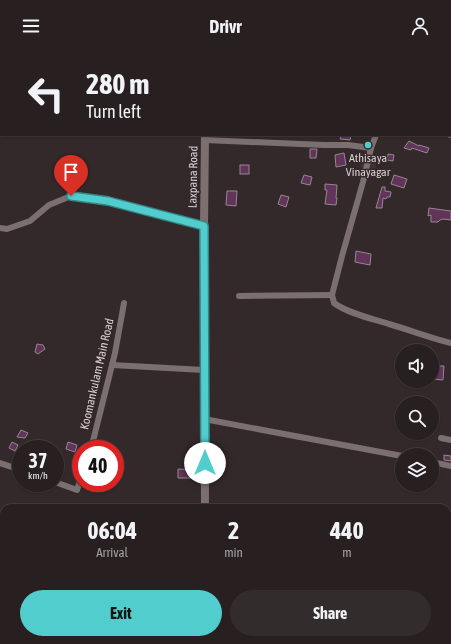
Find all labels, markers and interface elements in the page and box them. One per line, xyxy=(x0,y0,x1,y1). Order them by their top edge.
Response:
icon: menu xyxy=(20,15,42,37)
icon: person xyxy=(409,15,431,37)
text: Drivr xyxy=(209,16,242,37)
icon: left xyxy=(20,68,72,120)
text: 280 m xyxy=(86,68,149,100)
text: Turn left xyxy=(86,101,141,122)
marker: Athisaya Vinayagar xyxy=(363,140,373,150)
street label: Laxpana Road xyxy=(185,146,201,208)
place label: Athisaya Vinayagar xyxy=(346,151,391,179)
pin xyxy=(54,155,88,196)
icon: arrive xyxy=(60,161,82,183)
street label: Koomankulam Main Road xyxy=(77,317,117,431)
map controls xyxy=(395,344,439,492)
button: sound xyxy=(395,344,439,388)
button: search xyxy=(395,396,439,440)
speed limit sign: 40 xyxy=(72,440,124,492)
position arrow xyxy=(184,442,226,484)
button: layers xyxy=(395,448,439,492)
text: 37 xyxy=(29,449,47,472)
text: km/h xyxy=(28,470,48,481)
text: 06:04 xyxy=(87,517,137,544)
text: 2 xyxy=(228,517,239,544)
text: 440 xyxy=(330,517,364,544)
text: Arrival xyxy=(96,545,128,560)
text: min xyxy=(224,545,243,560)
text: m xyxy=(342,545,352,560)
button: Exit xyxy=(20,590,222,636)
button: Share xyxy=(230,590,431,636)

